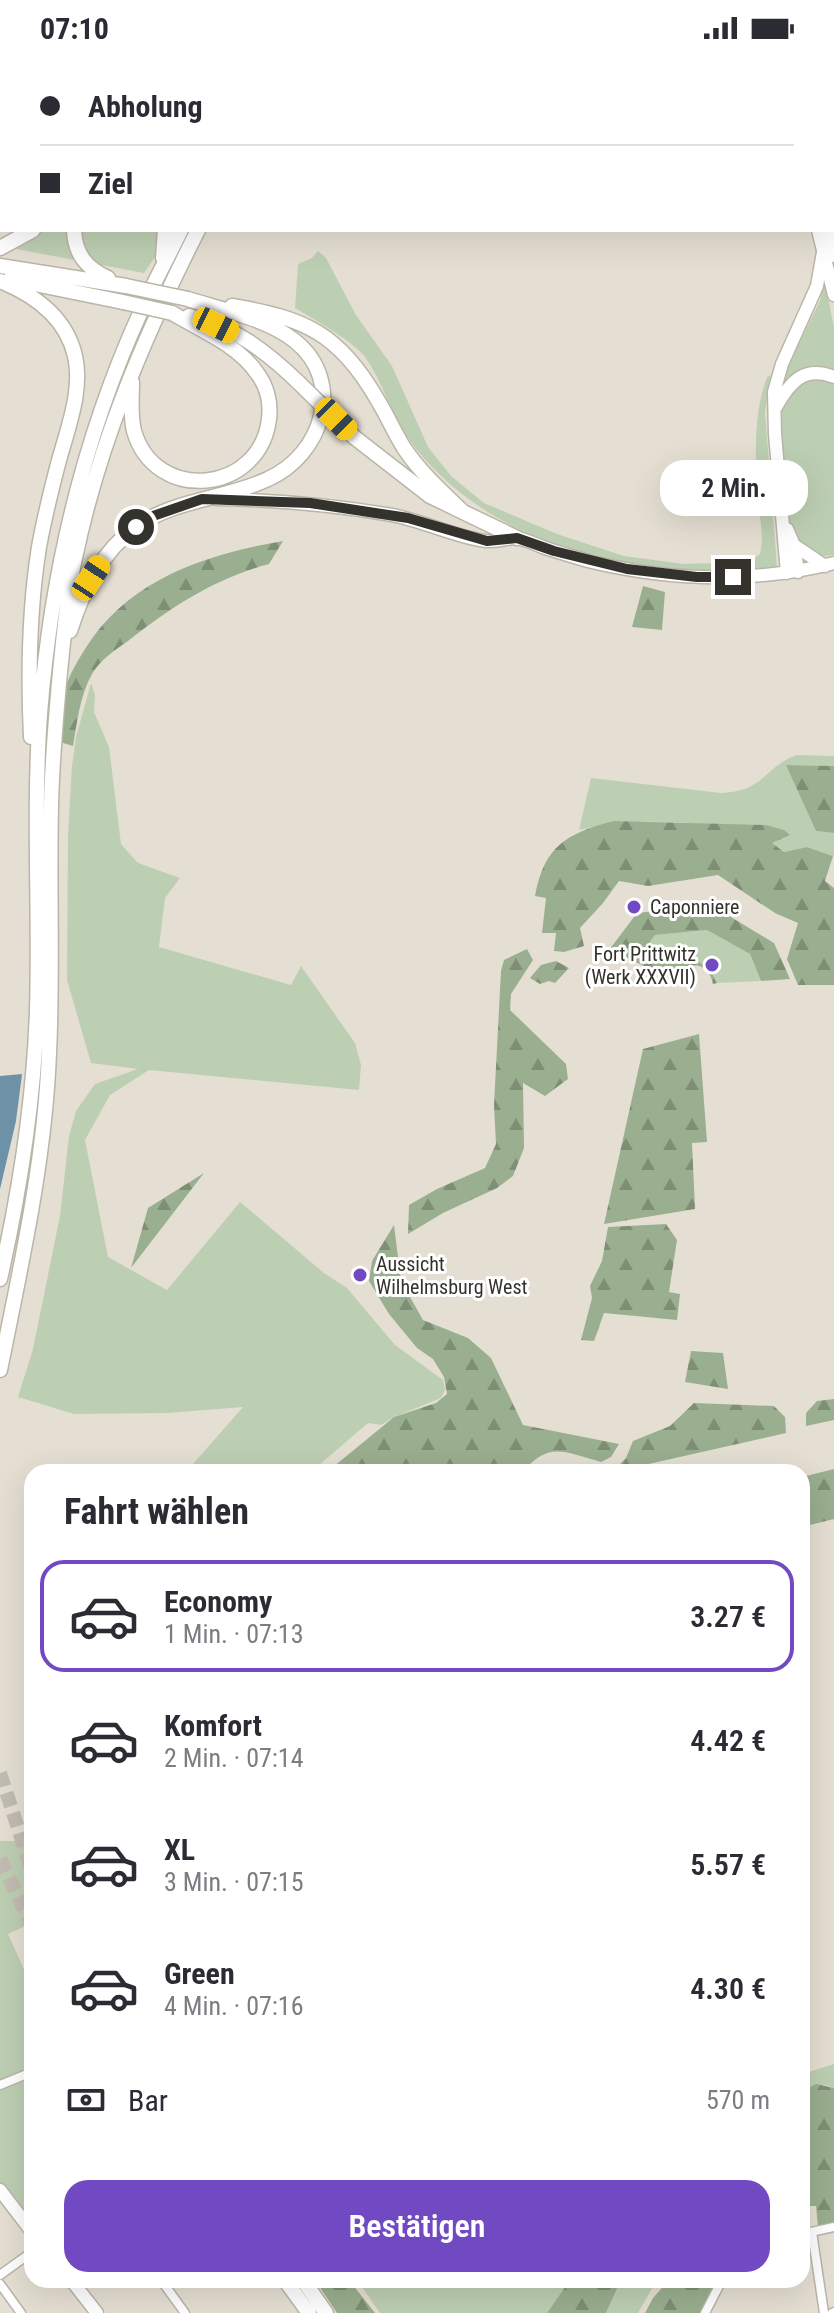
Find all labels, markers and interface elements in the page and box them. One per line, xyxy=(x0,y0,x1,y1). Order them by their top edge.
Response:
text: 07:10 xyxy=(40,11,109,46)
text: Abholung xyxy=(88,89,203,124)
text: Ziel xyxy=(88,166,133,201)
car xyxy=(189,304,243,346)
car xyxy=(311,394,361,444)
callout: 2 Min. xyxy=(659,461,807,517)
text: 2 Min. xyxy=(701,473,767,503)
route start xyxy=(118,509,154,545)
car xyxy=(68,551,114,605)
route end xyxy=(715,559,751,595)
place label: Caponniere xyxy=(650,895,739,919)
marker: Caponniere xyxy=(625,898,643,916)
place label: Fort Prittwitz (Werk XXXVII) xyxy=(585,942,696,989)
marker: Fort Prittwitz (Werk XXXVII) xyxy=(703,956,721,974)
place label: Aussicht Wilhelmsburg West xyxy=(376,1252,528,1299)
marker: Aussicht Wilhelmsburg West xyxy=(351,1266,369,1284)
text: Fahrt wählen xyxy=(64,1491,249,1533)
icon: car xyxy=(68,1580,140,1652)
text: Economy xyxy=(164,1584,272,1619)
text: 3.27 € xyxy=(690,1599,766,1634)
text: 1 Min. · 07:13 xyxy=(164,1619,304,1649)
icon: car xyxy=(68,1704,140,1776)
text: Komfort xyxy=(164,1708,262,1743)
text: 4.42 € xyxy=(690,1723,766,1758)
text: 2 Min. · 07:14 xyxy=(164,1743,304,1773)
icon: car xyxy=(68,1828,140,1900)
text: XL xyxy=(164,1832,195,1867)
text: 5.57 € xyxy=(690,1847,766,1882)
text: 3 Min. · 07:15 xyxy=(164,1867,304,1897)
icon: car xyxy=(68,1952,140,2024)
text: Green xyxy=(164,1956,235,1991)
text: 4.30 € xyxy=(690,1971,766,2006)
text: 4 Min. · 07:16 xyxy=(164,1991,304,2021)
icon: cash xyxy=(64,2078,108,2122)
text: Bar xyxy=(128,2083,168,2118)
text: 570 m xyxy=(706,2085,770,2115)
button: Bestätigen xyxy=(64,2180,770,2272)

